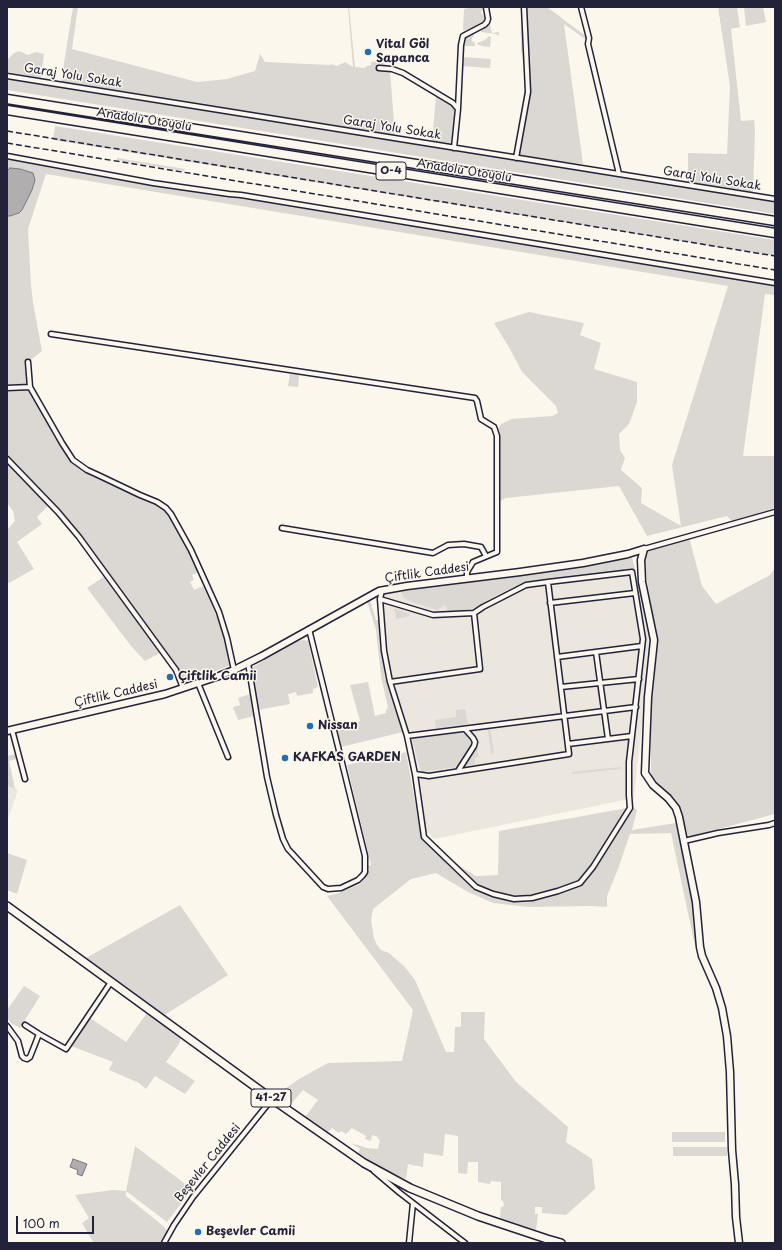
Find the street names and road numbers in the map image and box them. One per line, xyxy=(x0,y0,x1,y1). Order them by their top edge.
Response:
street label: Garaj Yolu Sokak xyxy=(23,61,123,91)
street label: Anadolu Otoyolu xyxy=(95,105,193,135)
street label: Garaj Yolu Sokak xyxy=(342,113,442,143)
street label: Anadolu Otoyolu xyxy=(415,156,513,186)
road number: O-4 xyxy=(376,162,406,180)
street label: Garaj Yolu Sokak xyxy=(662,164,762,194)
street label: Çiftlik Caddesi xyxy=(384,560,470,586)
street label: Çiftlik Caddesi xyxy=(73,677,159,711)
road number: 41-27 xyxy=(251,1089,291,1107)
street label: Beşevler Caddesi xyxy=(172,1121,244,1205)

